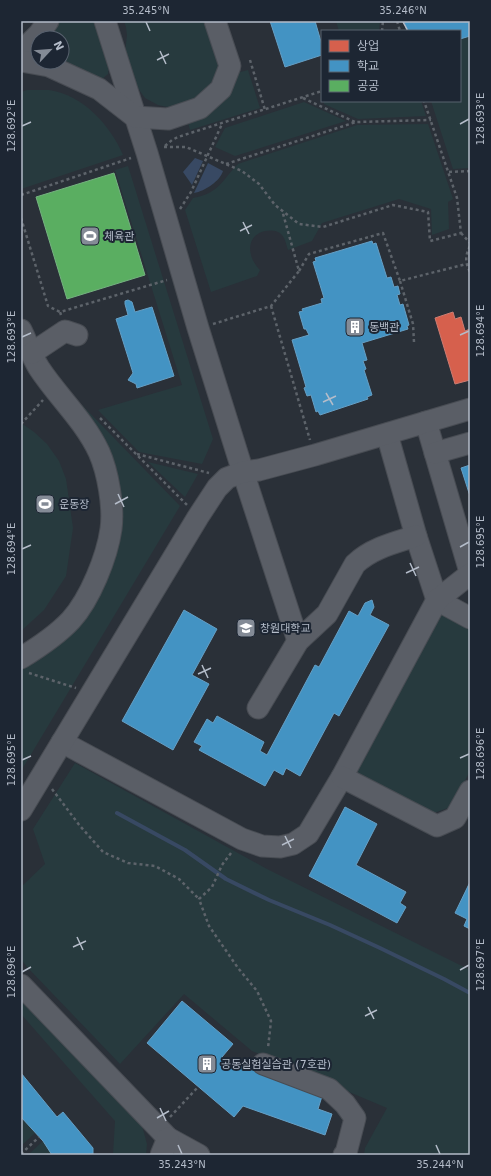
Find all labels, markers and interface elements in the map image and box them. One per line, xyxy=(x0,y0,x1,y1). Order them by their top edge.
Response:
text: 35.245°N xyxy=(122,5,170,16)
text: 35.246°N xyxy=(379,5,427,16)
north arrow xyxy=(30,30,70,70)
legend xyxy=(321,30,461,102)
text: N xyxy=(51,39,66,53)
text: 상업 xyxy=(357,39,379,53)
text: 학교 xyxy=(357,59,379,73)
text: 공공 xyxy=(357,79,379,93)
text: 128.693°E xyxy=(475,93,486,145)
text: 128.692°E xyxy=(6,100,17,152)
sports icon: 체육관 xyxy=(79,225,101,247)
place label: 체육관 xyxy=(104,230,134,243)
text: 128.694°E xyxy=(475,305,486,357)
text: 128.693°E xyxy=(6,311,17,363)
building icon: 동백관 xyxy=(344,316,366,338)
place label: 동백관 xyxy=(369,321,399,334)
sports icon: 운동장 xyxy=(34,493,56,515)
place label: 운동장 xyxy=(59,498,89,511)
text: 128.695°E xyxy=(475,516,486,568)
text: 128.694°E xyxy=(6,523,17,575)
school or university icon: 창원대학교 xyxy=(235,617,257,639)
place label: 창원대학교 xyxy=(260,622,311,635)
text: 128.696°E xyxy=(475,728,486,780)
text: 128.695°E xyxy=(6,734,17,786)
text: 128.697°E xyxy=(475,939,486,991)
text: 128.696°E xyxy=(6,946,17,998)
building icon: 공동실험실습관 (7호관) xyxy=(196,1053,218,1075)
place label: 공동실험실습관 (7호관) xyxy=(221,1058,331,1071)
text: 35.243°N xyxy=(158,1159,206,1170)
text: 35.244°N xyxy=(416,1159,464,1170)

